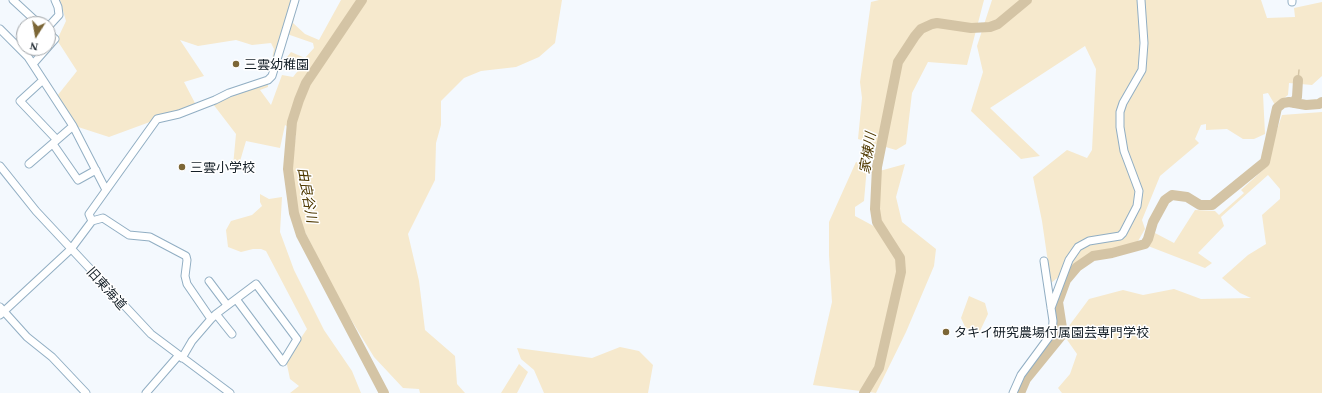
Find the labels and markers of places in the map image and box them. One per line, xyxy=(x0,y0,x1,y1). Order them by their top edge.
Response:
place label: 三雲幼稚園 xyxy=(244,56,309,72)
marker: 三雲幼稚園 xyxy=(231,59,241,69)
place label: 三雲小学校 xyxy=(190,159,255,175)
marker: 三雲小学校 xyxy=(177,162,187,172)
place label: タキイ研究農場付属園芸専門学校 xyxy=(954,324,1149,340)
marker: タキイ研究農場付属園芸専門学校 xyxy=(941,327,951,337)

